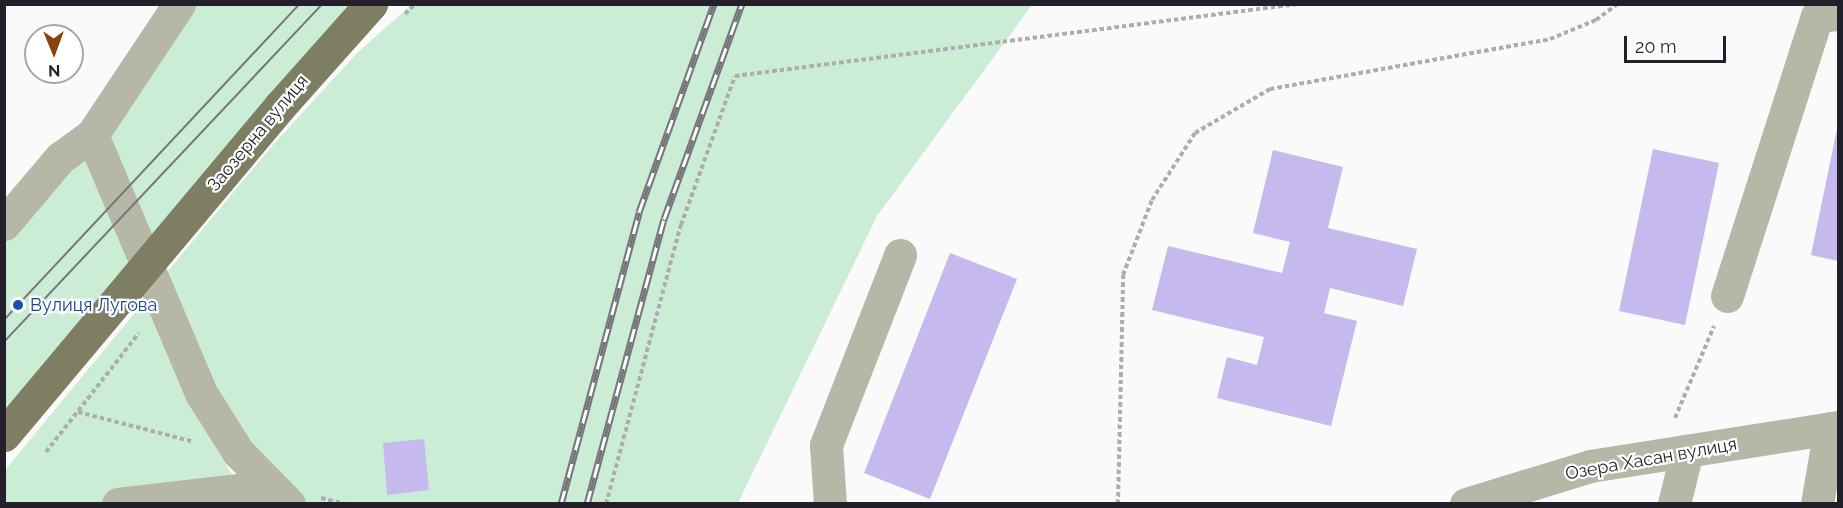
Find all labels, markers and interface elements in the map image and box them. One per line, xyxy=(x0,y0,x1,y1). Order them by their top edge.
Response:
north arrow xyxy=(24,24,84,84)
scale bar xyxy=(1627,24,1729,62)
text: 20 m xyxy=(1635,36,1677,57)
text: N xyxy=(48,61,61,80)
street label: Заозерна вулиця xyxy=(203,70,313,196)
place label: Вулиця Лугова xyxy=(30,294,157,316)
marker: Вулиця Лугова xyxy=(11,298,25,312)
street label: Озера Хасан вулиця xyxy=(1564,433,1738,485)

